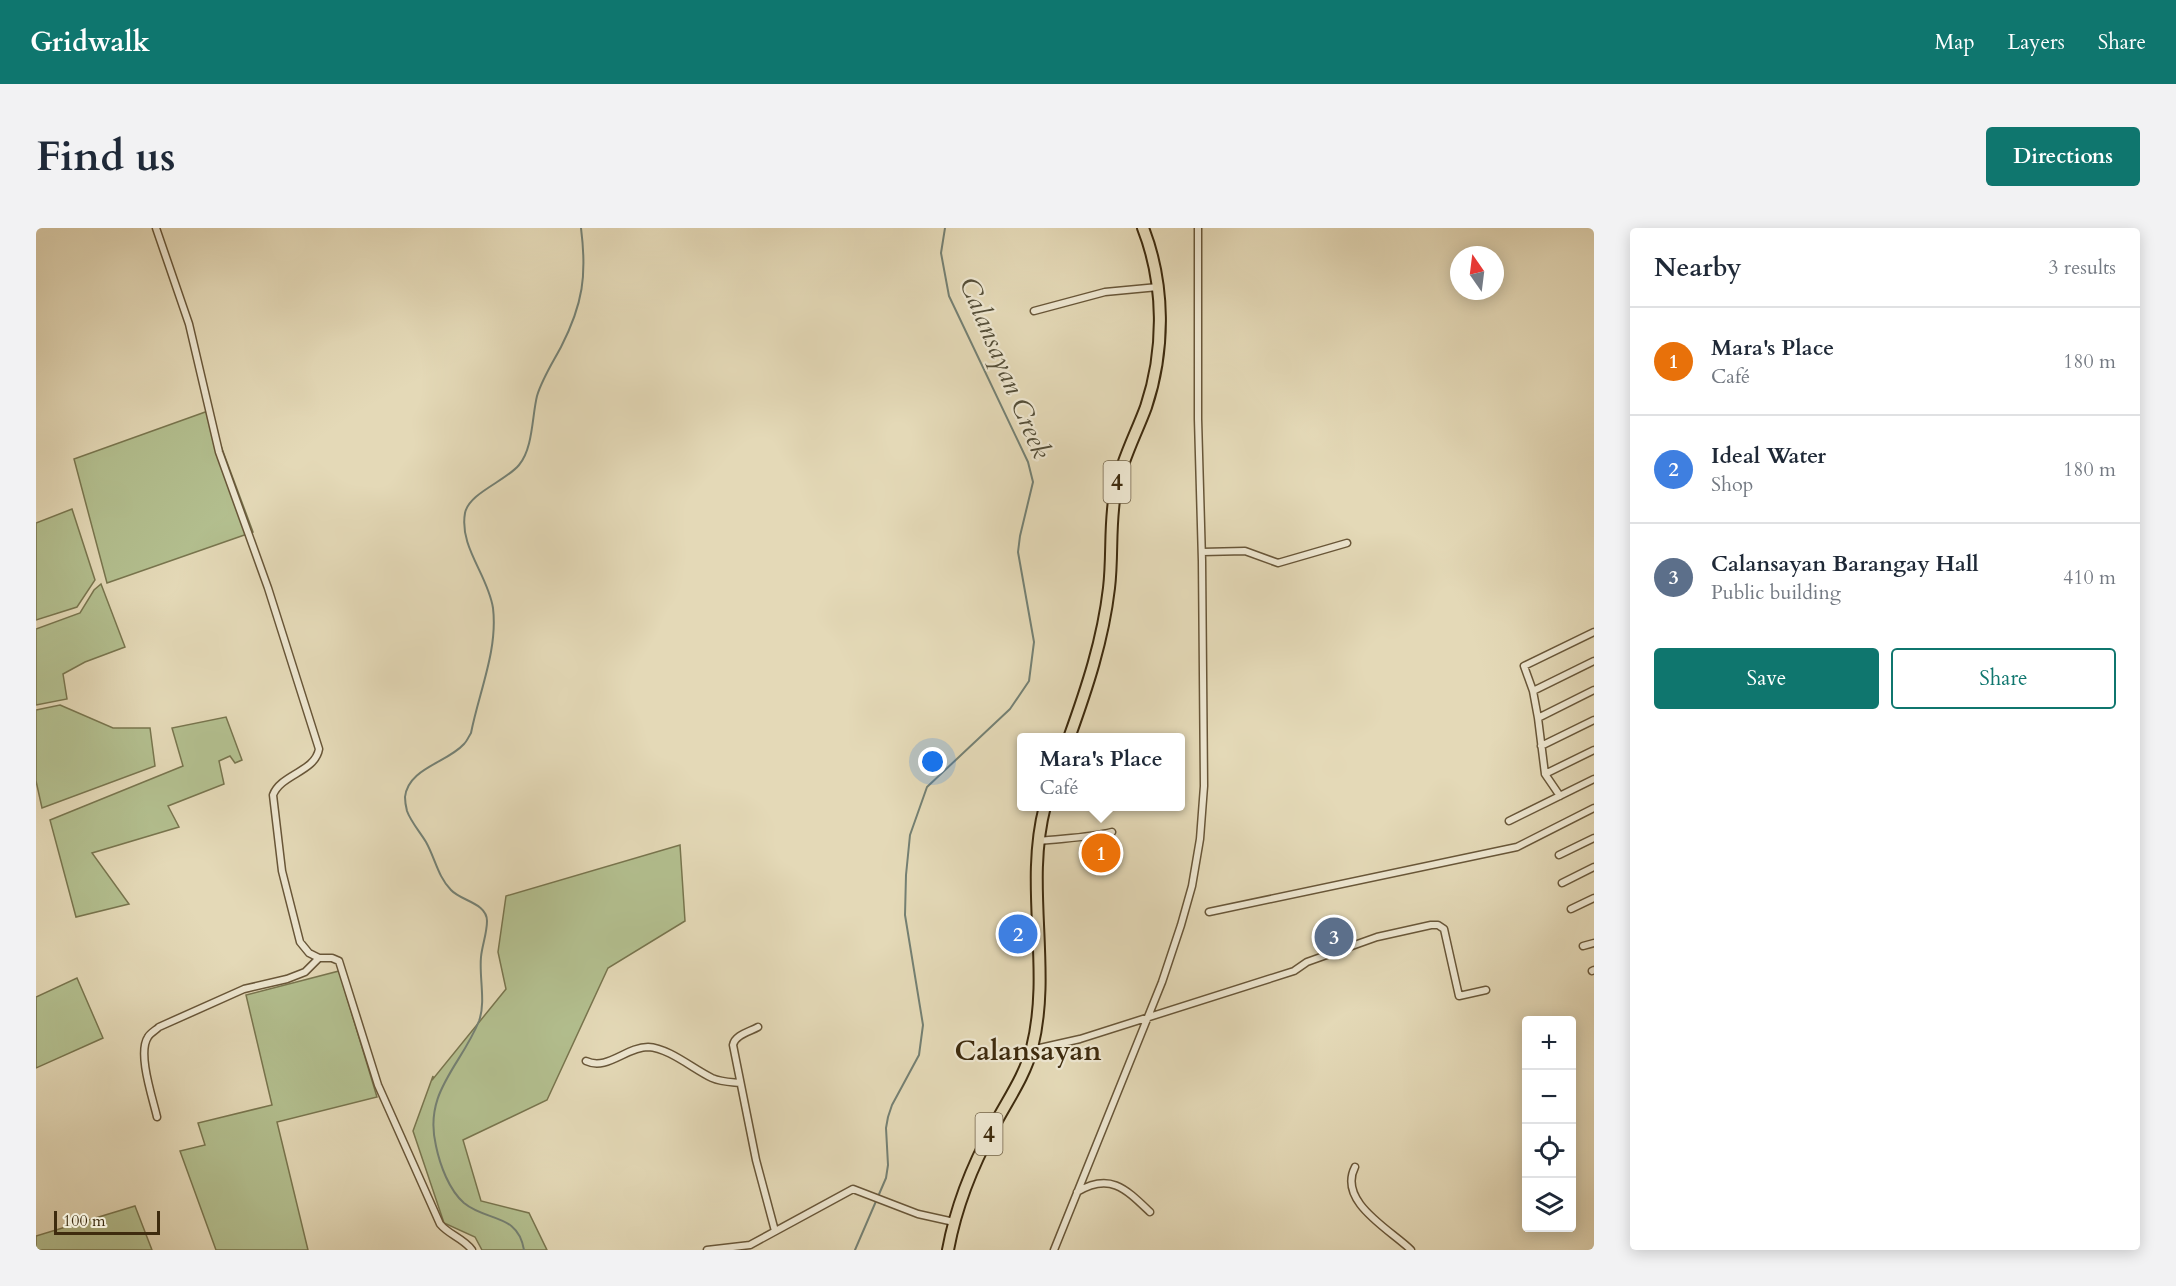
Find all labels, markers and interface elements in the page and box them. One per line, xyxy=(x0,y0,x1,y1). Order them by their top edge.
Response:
text: Gridwalk xyxy=(30,23,150,61)
text: Map xyxy=(1935,28,1975,57)
text: Layers xyxy=(2008,28,2065,57)
text: Share xyxy=(2098,28,2146,57)
button: Directions xyxy=(1986,127,2140,186)
text: Find us xyxy=(36,128,176,185)
north arrow xyxy=(1450,246,1504,300)
text: Nearby xyxy=(1654,250,1742,285)
text: 3 results xyxy=(2048,254,2116,281)
water label: Calansayan Creek xyxy=(950,272,1060,465)
text: Mara's Place xyxy=(1711,333,1834,363)
text: 1 xyxy=(1668,348,1679,375)
text: 180 m xyxy=(2063,348,2116,375)
text: Café xyxy=(1711,363,1750,390)
text: Ideal Water xyxy=(1711,441,1826,471)
text: 2 xyxy=(1668,456,1679,483)
text: 180 m xyxy=(2063,456,2116,483)
road number: 4 xyxy=(1104,461,1130,503)
text: Shop xyxy=(1711,471,1753,498)
text: Calansayan Barangay Hall xyxy=(1711,549,1979,579)
text: 3 xyxy=(1668,564,1679,591)
text: 410 m xyxy=(2063,564,2116,591)
text: Public building xyxy=(1711,579,1841,606)
button: Save xyxy=(1654,648,1879,709)
button: Share xyxy=(1891,648,2116,709)
popup xyxy=(1017,733,1185,811)
text: Mara's Place xyxy=(1039,744,1163,774)
your location xyxy=(918,747,947,776)
text: Café xyxy=(1039,774,1079,801)
pin: 1 xyxy=(1082,830,1120,876)
pin: 2 xyxy=(998,912,1038,956)
pin: 3 xyxy=(1314,914,1354,960)
map controls xyxy=(1522,1016,1576,1232)
button: + xyxy=(1522,1016,1576,1070)
district label: Calansayan xyxy=(955,1032,1101,1070)
button: − xyxy=(1522,1070,1576,1124)
road number: 4 xyxy=(976,1113,1002,1155)
button: locate xyxy=(1522,1124,1576,1178)
button: layers xyxy=(1522,1178,1576,1232)
scale bar xyxy=(54,1208,160,1236)
text: 100 m xyxy=(63,1210,105,1232)

